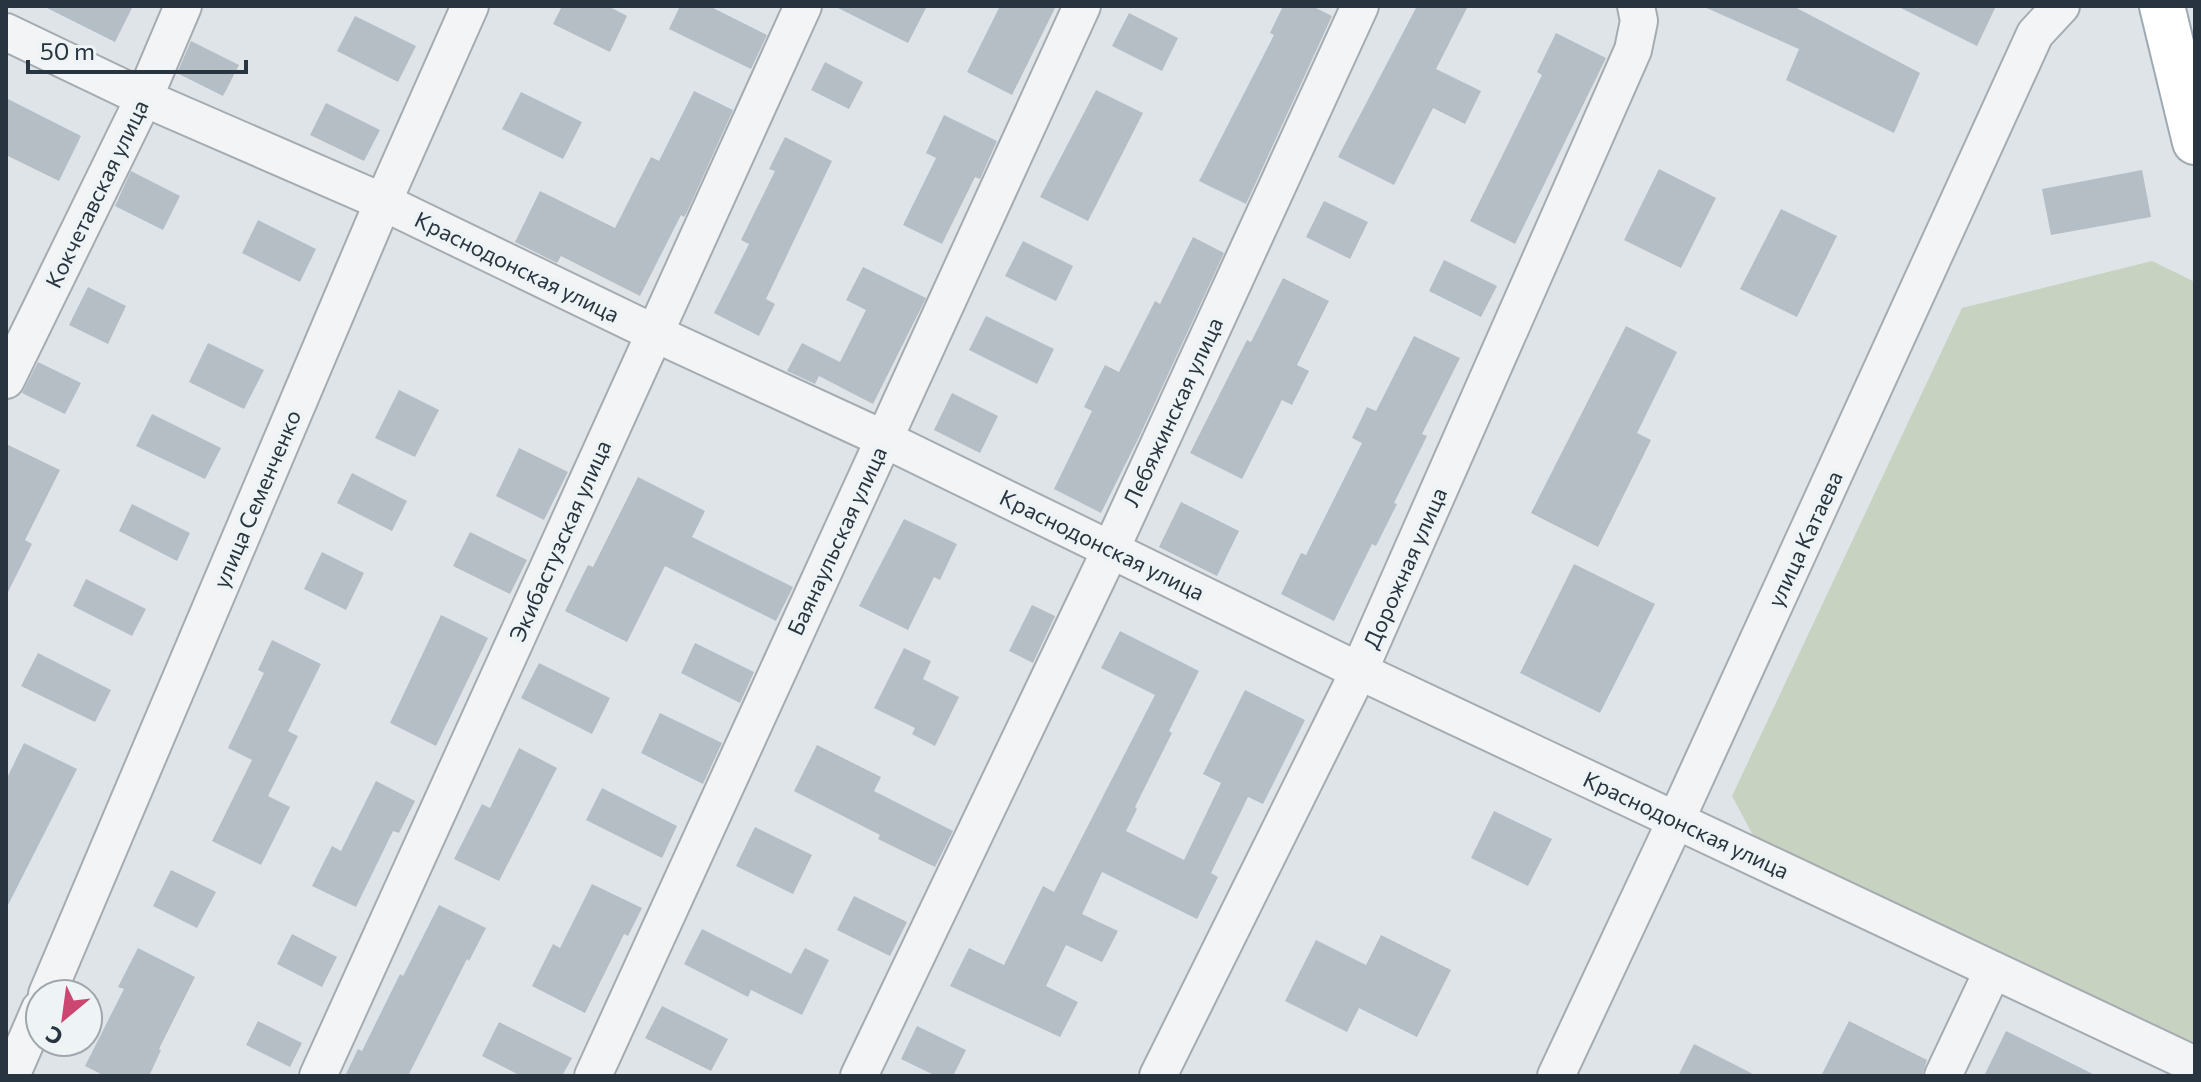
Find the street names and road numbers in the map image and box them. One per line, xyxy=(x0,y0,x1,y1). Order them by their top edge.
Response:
street label: Кокчетавская улица xyxy=(39,95,154,292)
street label: Краснодонская улица xyxy=(411,205,624,328)
street label: Лебяжинская улица xyxy=(1117,313,1228,511)
street label: улица Семенченко xyxy=(207,406,306,592)
street label: Экибастузская улица xyxy=(503,436,616,646)
street label: Баянаульская улица xyxy=(781,442,892,639)
street label: улица Катаева xyxy=(1761,466,1848,611)
street label: Краснодонская улица xyxy=(996,483,1209,606)
street label: Дорожная улица xyxy=(1357,483,1452,652)
street label: Краснодонская улица xyxy=(1579,765,1793,884)

